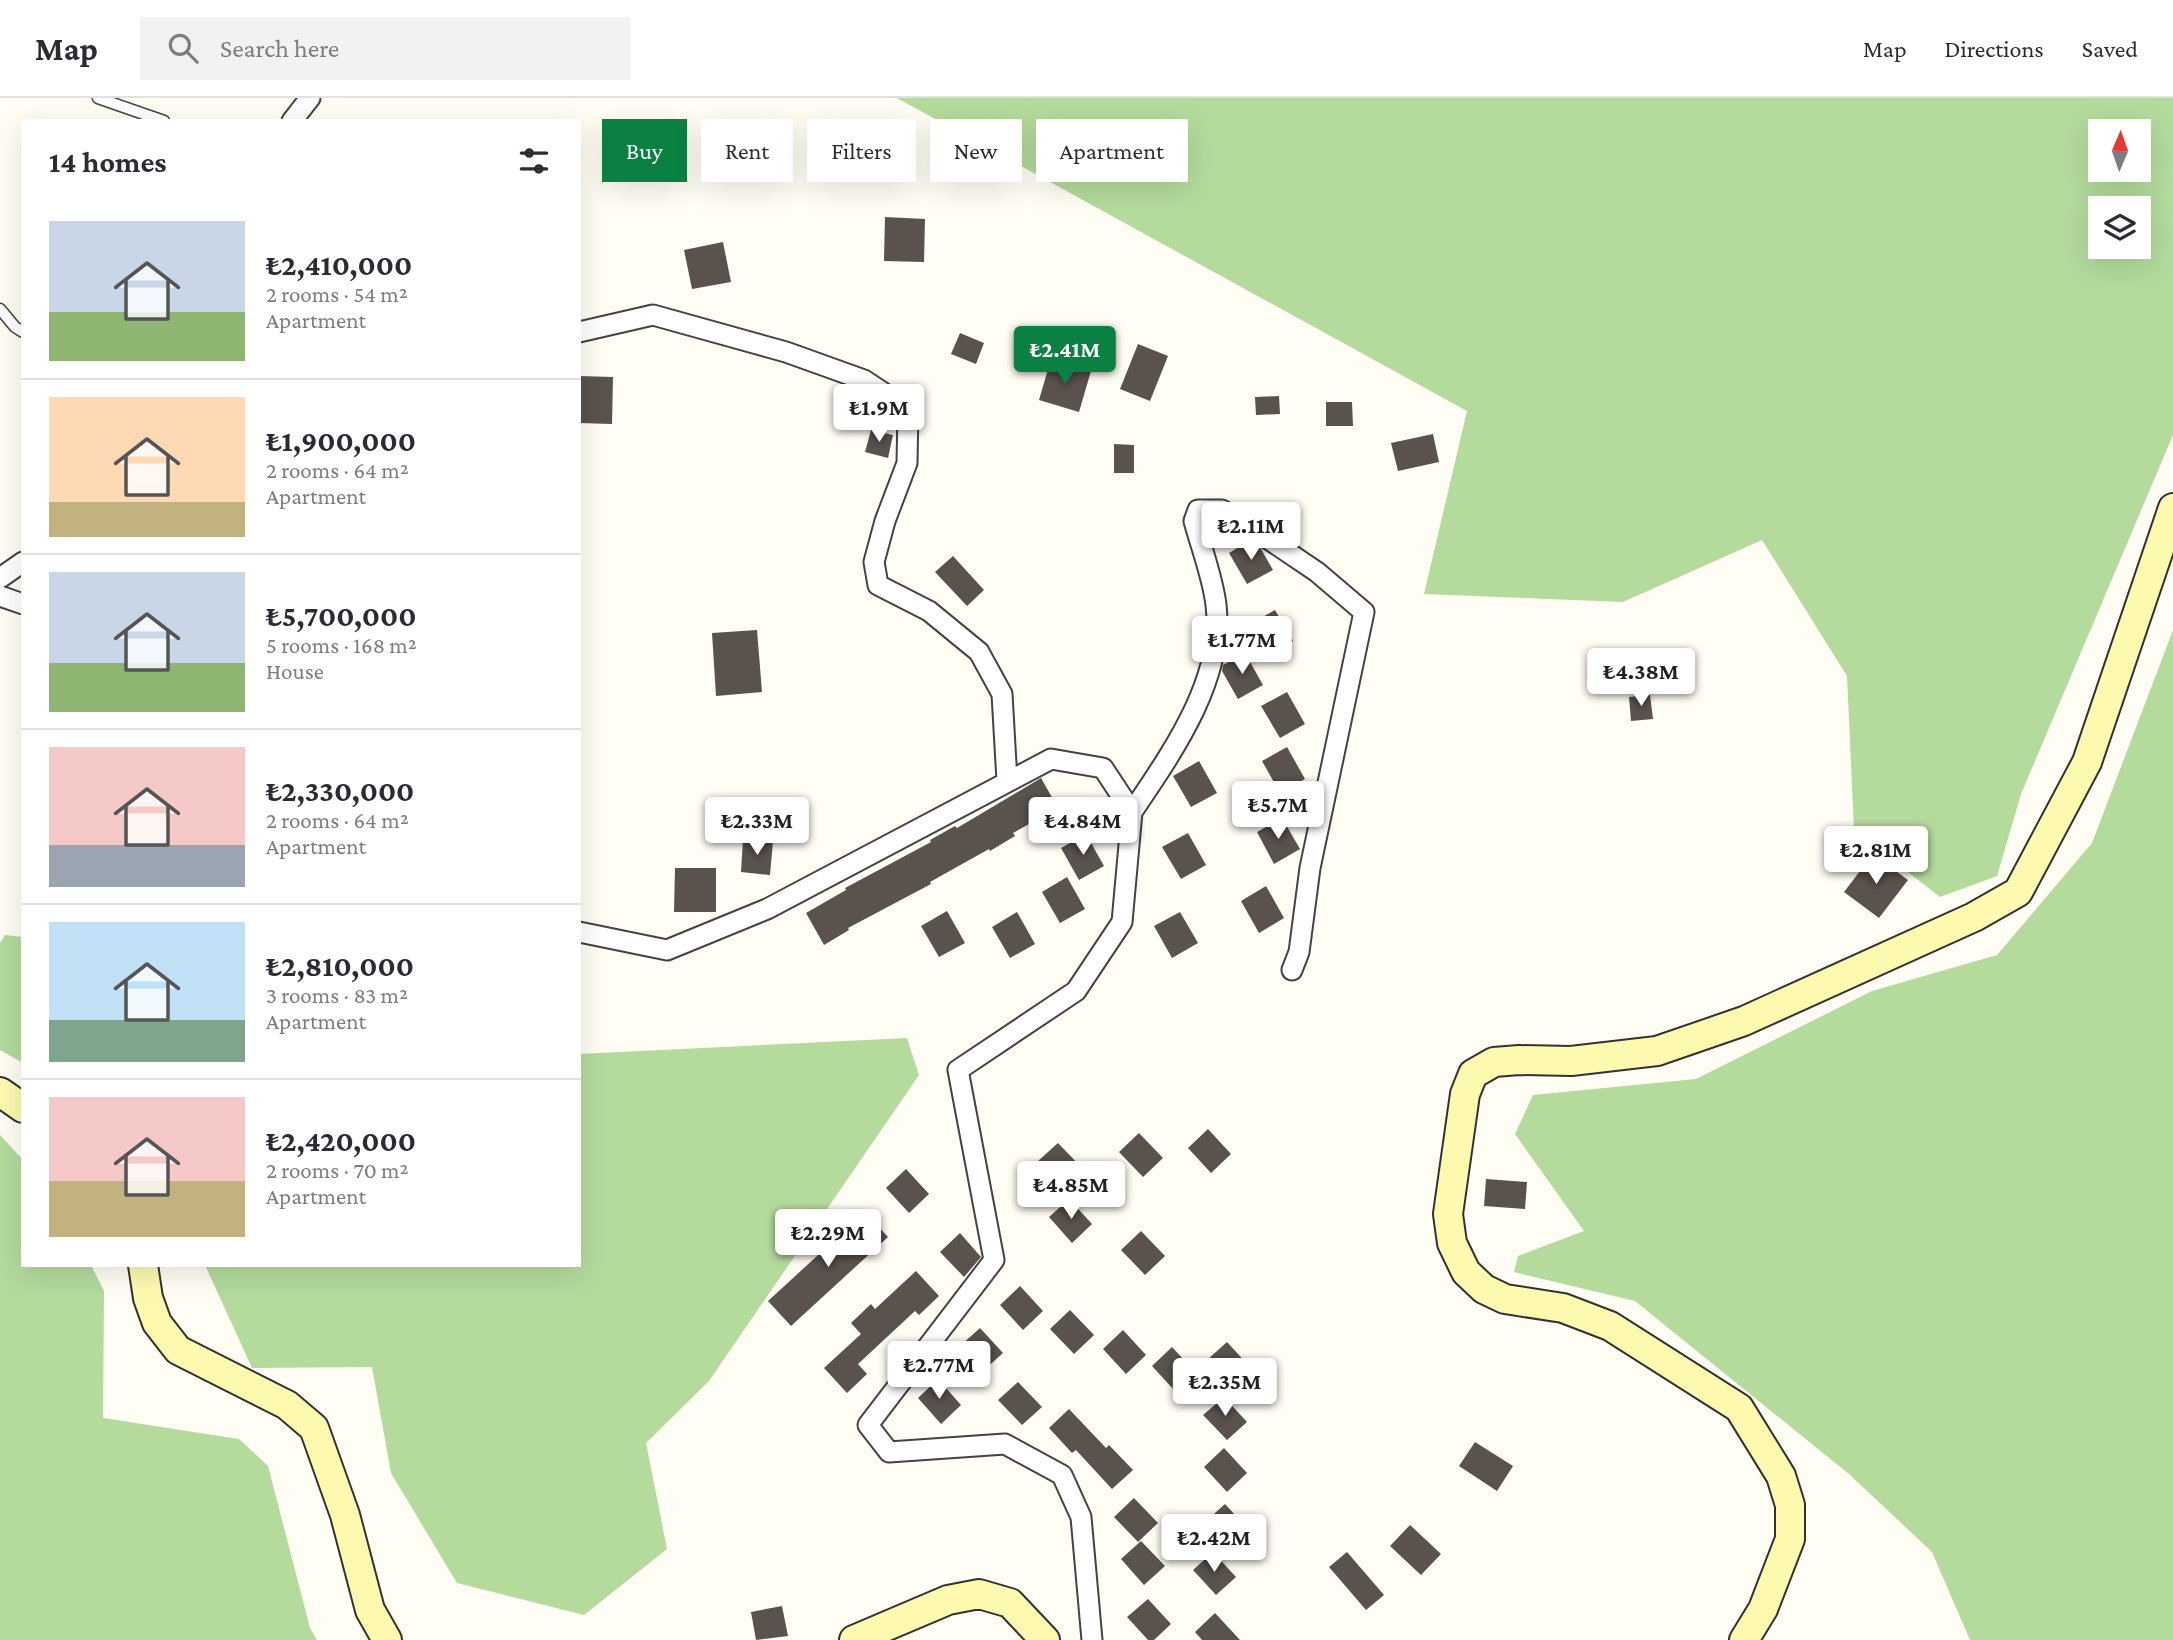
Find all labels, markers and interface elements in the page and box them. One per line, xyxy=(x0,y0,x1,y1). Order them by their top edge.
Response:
search box xyxy=(140,17,630,80)
icon: search xyxy=(164,29,202,67)
text: Map xyxy=(35,30,98,67)
text: Search here xyxy=(220,34,339,63)
text: Map xyxy=(1863,35,1907,62)
text: Directions xyxy=(1945,35,2044,62)
text: Saved xyxy=(2082,35,2138,62)
chip: Buy xyxy=(602,119,687,182)
chip: Rent xyxy=(701,119,793,182)
chip: Filters xyxy=(807,119,916,182)
chip: New xyxy=(930,119,1022,182)
chip: Apartment xyxy=(1036,119,1188,182)
north arrow xyxy=(2088,119,2151,182)
map controls xyxy=(2088,119,2151,259)
icon: filters xyxy=(515,142,553,180)
text: 14 homes xyxy=(49,145,167,178)
button: layers xyxy=(2088,196,2151,259)
text: ₺2,410,000 xyxy=(266,248,412,281)
icon: home xyxy=(105,249,189,333)
text: 2 rooms · 54 m² xyxy=(266,281,408,307)
text: Apartment xyxy=(266,307,366,333)
pin: ₺2.41M xyxy=(1008,327,1122,386)
text: ₺2.41M xyxy=(1030,336,1100,362)
pin: ₺1.9M xyxy=(830,384,928,444)
text: ₺1.9M xyxy=(849,394,909,420)
text: ₺1,900,000 xyxy=(266,424,416,457)
icon: home xyxy=(105,425,189,509)
text: 2 rooms · 64 m² xyxy=(266,457,409,483)
text: Apartment xyxy=(266,483,366,509)
pin: ₺2.11M xyxy=(1194,503,1308,562)
text: ₺2.11M xyxy=(1217,512,1285,538)
text: ₺5,700,000 xyxy=(266,599,417,632)
icon: home xyxy=(105,600,189,684)
pin: ₺1.77M xyxy=(1185,616,1299,676)
text: ₺1.77M xyxy=(1208,626,1276,652)
text: 5 rooms · 168 m² xyxy=(266,632,417,658)
pin: ₺4.38M xyxy=(1584,648,1698,708)
text: House xyxy=(266,658,324,684)
text: ₺4.38M xyxy=(1603,658,1679,684)
text: ₺2,330,000 xyxy=(266,774,414,807)
icon: home xyxy=(105,775,189,859)
pin: ₺5.7M xyxy=(1229,782,1327,841)
text: ₺5.7M xyxy=(1248,791,1308,817)
pin: ₺2.33M xyxy=(700,798,814,857)
pin: ₺4.84M xyxy=(1026,798,1140,857)
text: 2 rooms · 64 m² xyxy=(266,807,409,833)
text: ₺2.33M xyxy=(721,807,793,833)
text: ₺4.84M xyxy=(1045,807,1121,833)
pin: ₺2.81M xyxy=(1819,826,1933,886)
text: Apartment xyxy=(266,833,366,859)
text: ₺2.81M xyxy=(1840,836,1912,862)
text: ₺2,810,000 xyxy=(266,949,414,982)
icon: home xyxy=(105,950,189,1034)
text: 3 rooms · 83 m² xyxy=(266,982,408,1008)
text: Apartment xyxy=(266,1008,366,1034)
text: ₺2,420,000 xyxy=(266,1124,416,1157)
icon: home xyxy=(105,1125,189,1209)
text: 2 rooms · 70 m² xyxy=(266,1157,409,1183)
pin: ₺4.85M xyxy=(1014,1162,1128,1221)
text: ₺4.85M xyxy=(1033,1171,1109,1197)
text: Apartment xyxy=(266,1183,366,1209)
pin: ₺2.29M xyxy=(771,1210,885,1269)
text: ₺2.29M xyxy=(791,1219,865,1245)
pin: ₺2.77M xyxy=(882,1342,996,1401)
text: ₺2.77M xyxy=(903,1351,975,1377)
pin: ₺2.35M xyxy=(1168,1358,1282,1418)
text: ₺2.35M xyxy=(1189,1368,1261,1394)
pin: ₺2.42M xyxy=(1157,1514,1271,1574)
text: ₺2.42M xyxy=(1177,1524,1251,1550)

